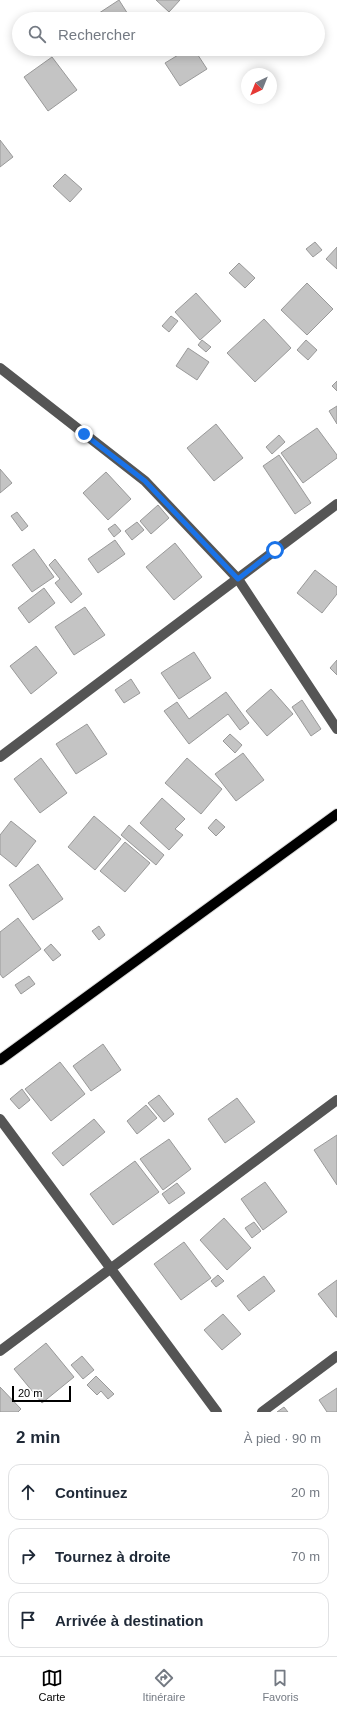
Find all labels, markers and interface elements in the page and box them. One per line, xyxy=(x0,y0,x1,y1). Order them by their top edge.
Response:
search box xyxy=(12,12,325,56)
icon: search xyxy=(26,23,48,45)
text: Rechercher xyxy=(58,26,136,43)
north arrow xyxy=(241,68,277,104)
route end xyxy=(75,425,93,443)
route start xyxy=(266,541,284,559)
scale bar xyxy=(12,1384,71,1403)
text: 20 m xyxy=(18,1387,42,1399)
text: 2 min xyxy=(16,1428,60,1447)
text: À pied · 90 m xyxy=(244,1431,321,1446)
icon: ahead xyxy=(17,1481,39,1503)
text: Continuez xyxy=(55,1484,128,1501)
text: 20 m xyxy=(291,1485,320,1500)
icon: right xyxy=(17,1545,39,1567)
text: Tournez à droite xyxy=(55,1548,171,1565)
text: 70 m xyxy=(291,1549,320,1564)
icon: arrive xyxy=(17,1609,39,1631)
text: Arrivée à destination xyxy=(55,1612,203,1629)
tab: Carte xyxy=(39,1667,65,1703)
tab: Itinéraire xyxy=(143,1667,185,1703)
tab: Favoris xyxy=(262,1667,298,1703)

